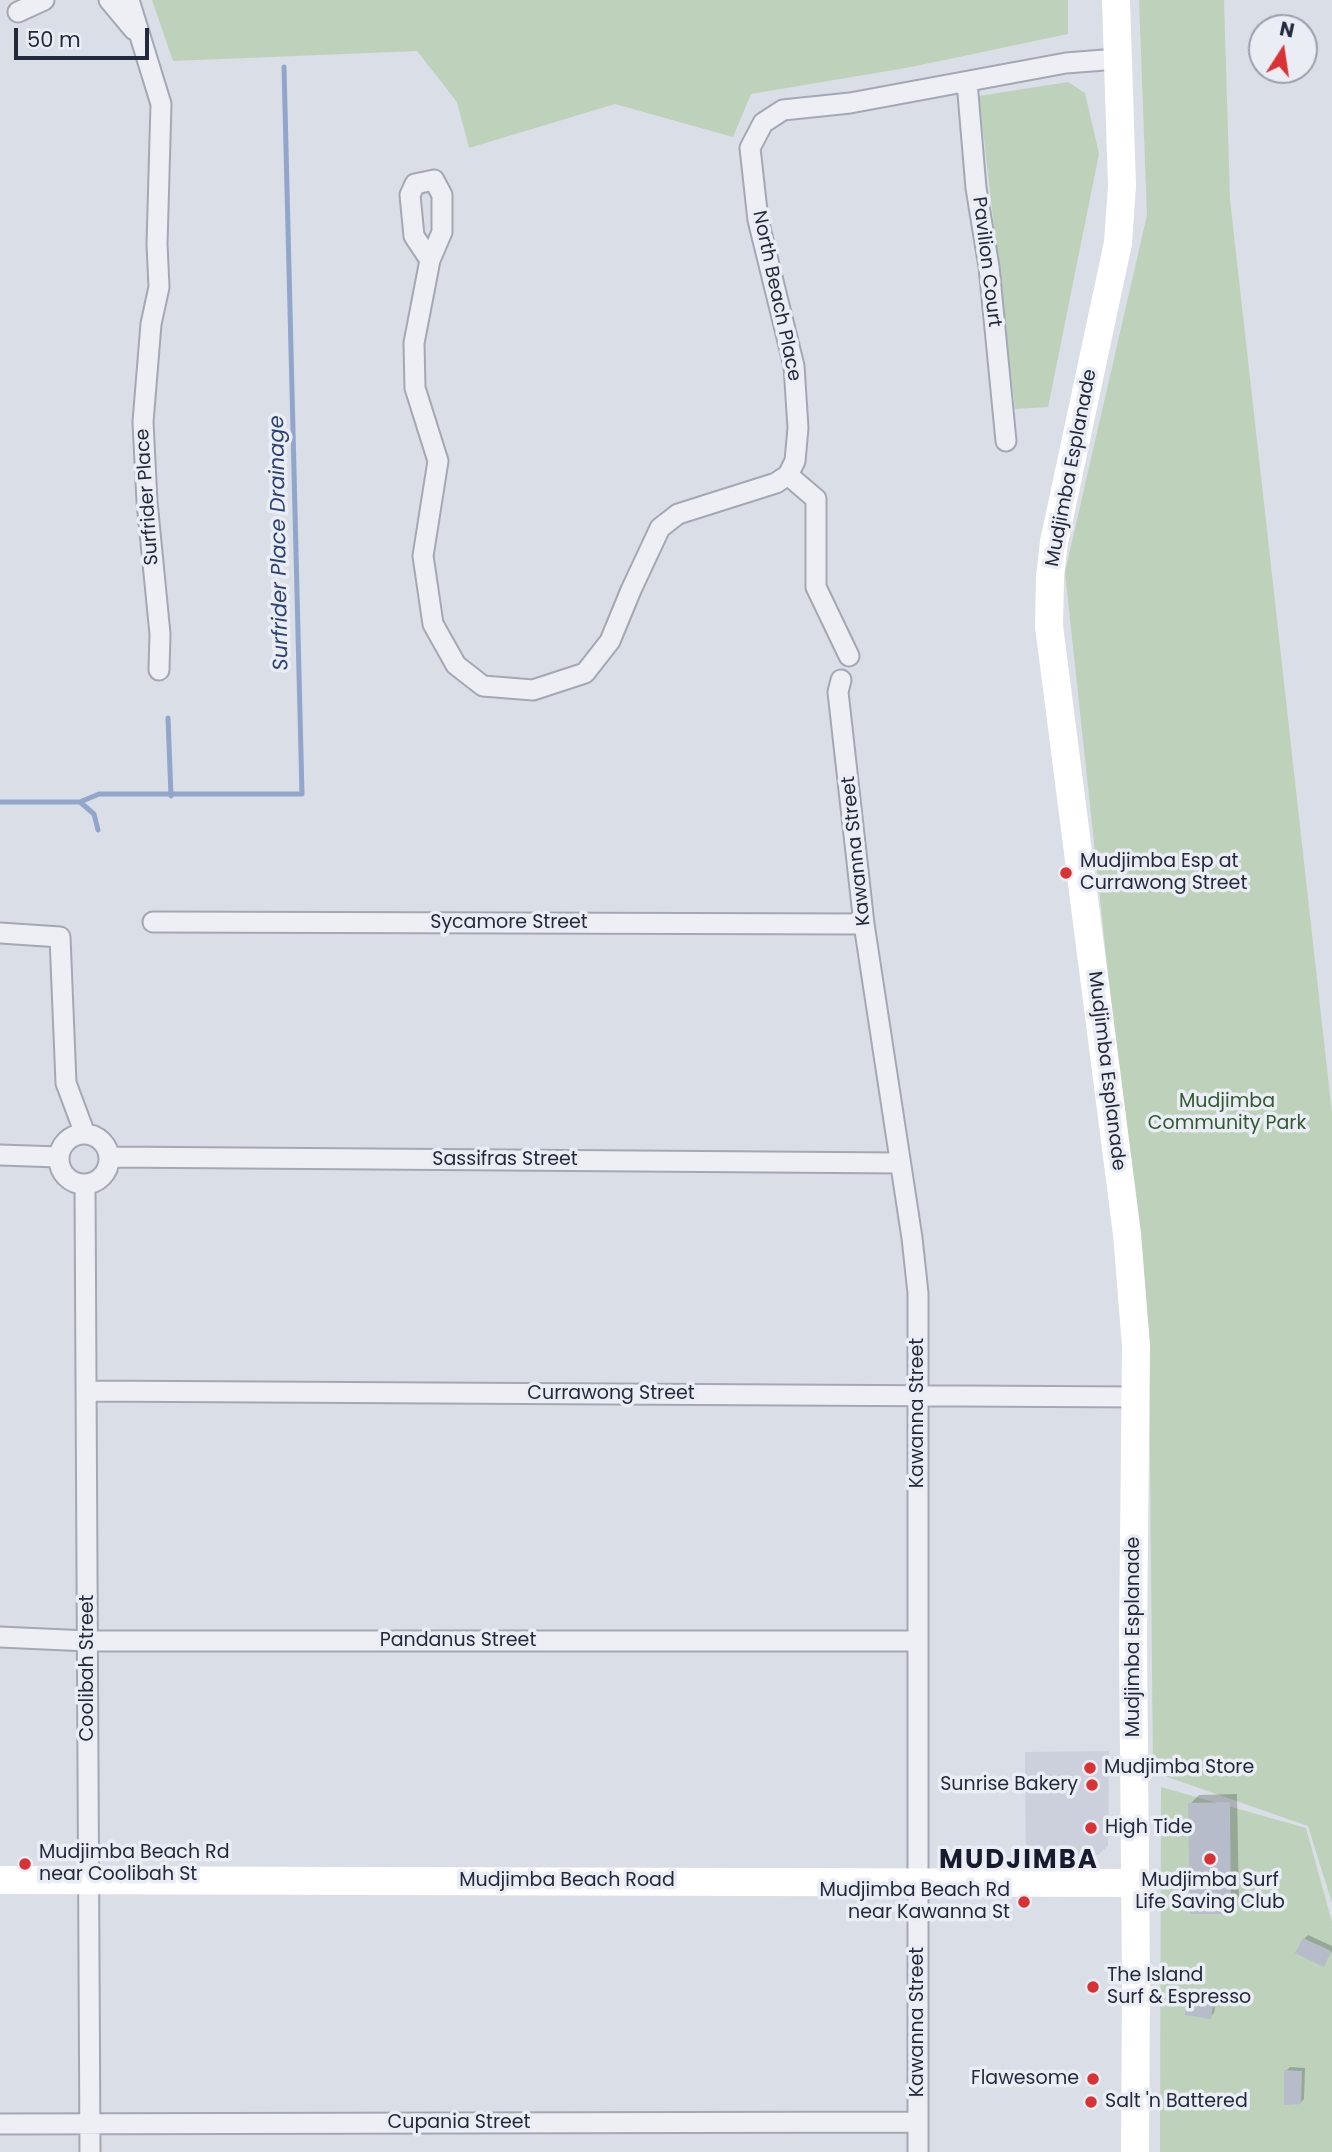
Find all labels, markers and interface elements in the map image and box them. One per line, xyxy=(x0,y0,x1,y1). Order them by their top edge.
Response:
scale bar xyxy=(18,14,152,58)
north arrow xyxy=(1248,14,1318,84)
text: N xyxy=(1277,15,1297,45)
text: 50 m xyxy=(27,25,81,54)
street label: Pavilion Court xyxy=(967,196,1005,328)
street label: North Beach Place xyxy=(747,209,805,383)
street label: Mudjimba Esplanade xyxy=(1042,367,1102,569)
water label: Surfrider Place Drainage xyxy=(265,415,295,671)
street label: Surfrider Place xyxy=(132,428,164,566)
street label: Kawanna Street xyxy=(838,775,876,927)
place label: Mudjimba Esp at Currawong Street xyxy=(1080,851,1247,895)
marker: Mudjimba Esp at Currawong Street xyxy=(1058,865,1074,881)
street label: Sycamore Street xyxy=(430,912,588,934)
street label: Mudjimba Esplanade xyxy=(1082,970,1130,1172)
park label: Mudjimba Community Park xyxy=(1148,1091,1306,1135)
street label: Sassifras Street xyxy=(432,1149,578,1171)
street label: Kawanna Street xyxy=(907,1338,929,1488)
street label: Currawong Street xyxy=(527,1383,695,1405)
street label: Mudjimba Esplanade xyxy=(1123,1537,1145,1737)
street label: Coolibah Street xyxy=(77,1595,99,1741)
street label: Pandanus Street xyxy=(380,1630,536,1652)
place label: Mudjimba Store xyxy=(1104,1757,1254,1779)
marker: Mudjimba Store xyxy=(1082,1760,1098,1776)
place label: Sunrise Bakery xyxy=(940,1774,1078,1796)
marker: Sunrise Bakery xyxy=(1084,1777,1100,1793)
place label: High Tide xyxy=(1105,1817,1192,1839)
marker: High Tide xyxy=(1083,1820,1099,1836)
place label: Mudjimba Beach Rd near Coolibah St xyxy=(39,1842,230,1886)
district label: MUDJIMBA xyxy=(940,1845,1098,1877)
marker: Mudjimba Surf Life Saving Club xyxy=(1202,1851,1218,1867)
marker: Mudjimba Beach Rd near Coolibah St xyxy=(17,1856,33,1872)
street label: Mudjimba Beach Road xyxy=(459,1870,675,1892)
place label: Mudjimba Surf Life Saving Club xyxy=(1135,1870,1285,1914)
place label: Mudjimba Beach Rd near Kawanna St xyxy=(819,1880,1010,1924)
marker: Mudjimba Beach Rd near Kawanna St xyxy=(1016,1894,1032,1910)
street label: Kawanna Street xyxy=(907,1947,929,2097)
place label: The Island Surf & Espresso xyxy=(1107,1965,1251,2009)
marker: The Island Surf & Espresso xyxy=(1085,1979,1101,1995)
place label: Flawesome xyxy=(971,2068,1079,2090)
marker: Flawesome xyxy=(1085,2071,1101,2087)
place label: Salt 'n Battered xyxy=(1105,2091,1248,2113)
marker: Salt 'n Battered xyxy=(1083,2094,1099,2110)
street label: Cupania Street xyxy=(388,2112,530,2134)

